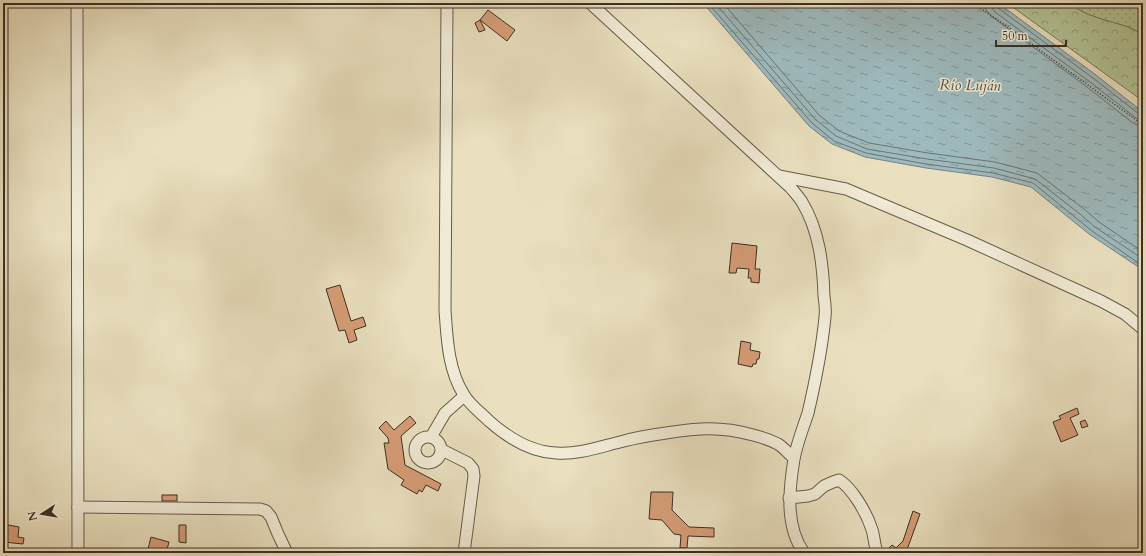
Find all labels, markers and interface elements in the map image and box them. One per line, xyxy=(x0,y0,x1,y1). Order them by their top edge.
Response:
scale bar xyxy=(996,22,1066,48)
text: 50 m xyxy=(1002,28,1029,44)
water label: Río Luján xyxy=(939,74,1002,96)
north arrow xyxy=(22,494,62,534)
text: N xyxy=(24,509,41,522)

